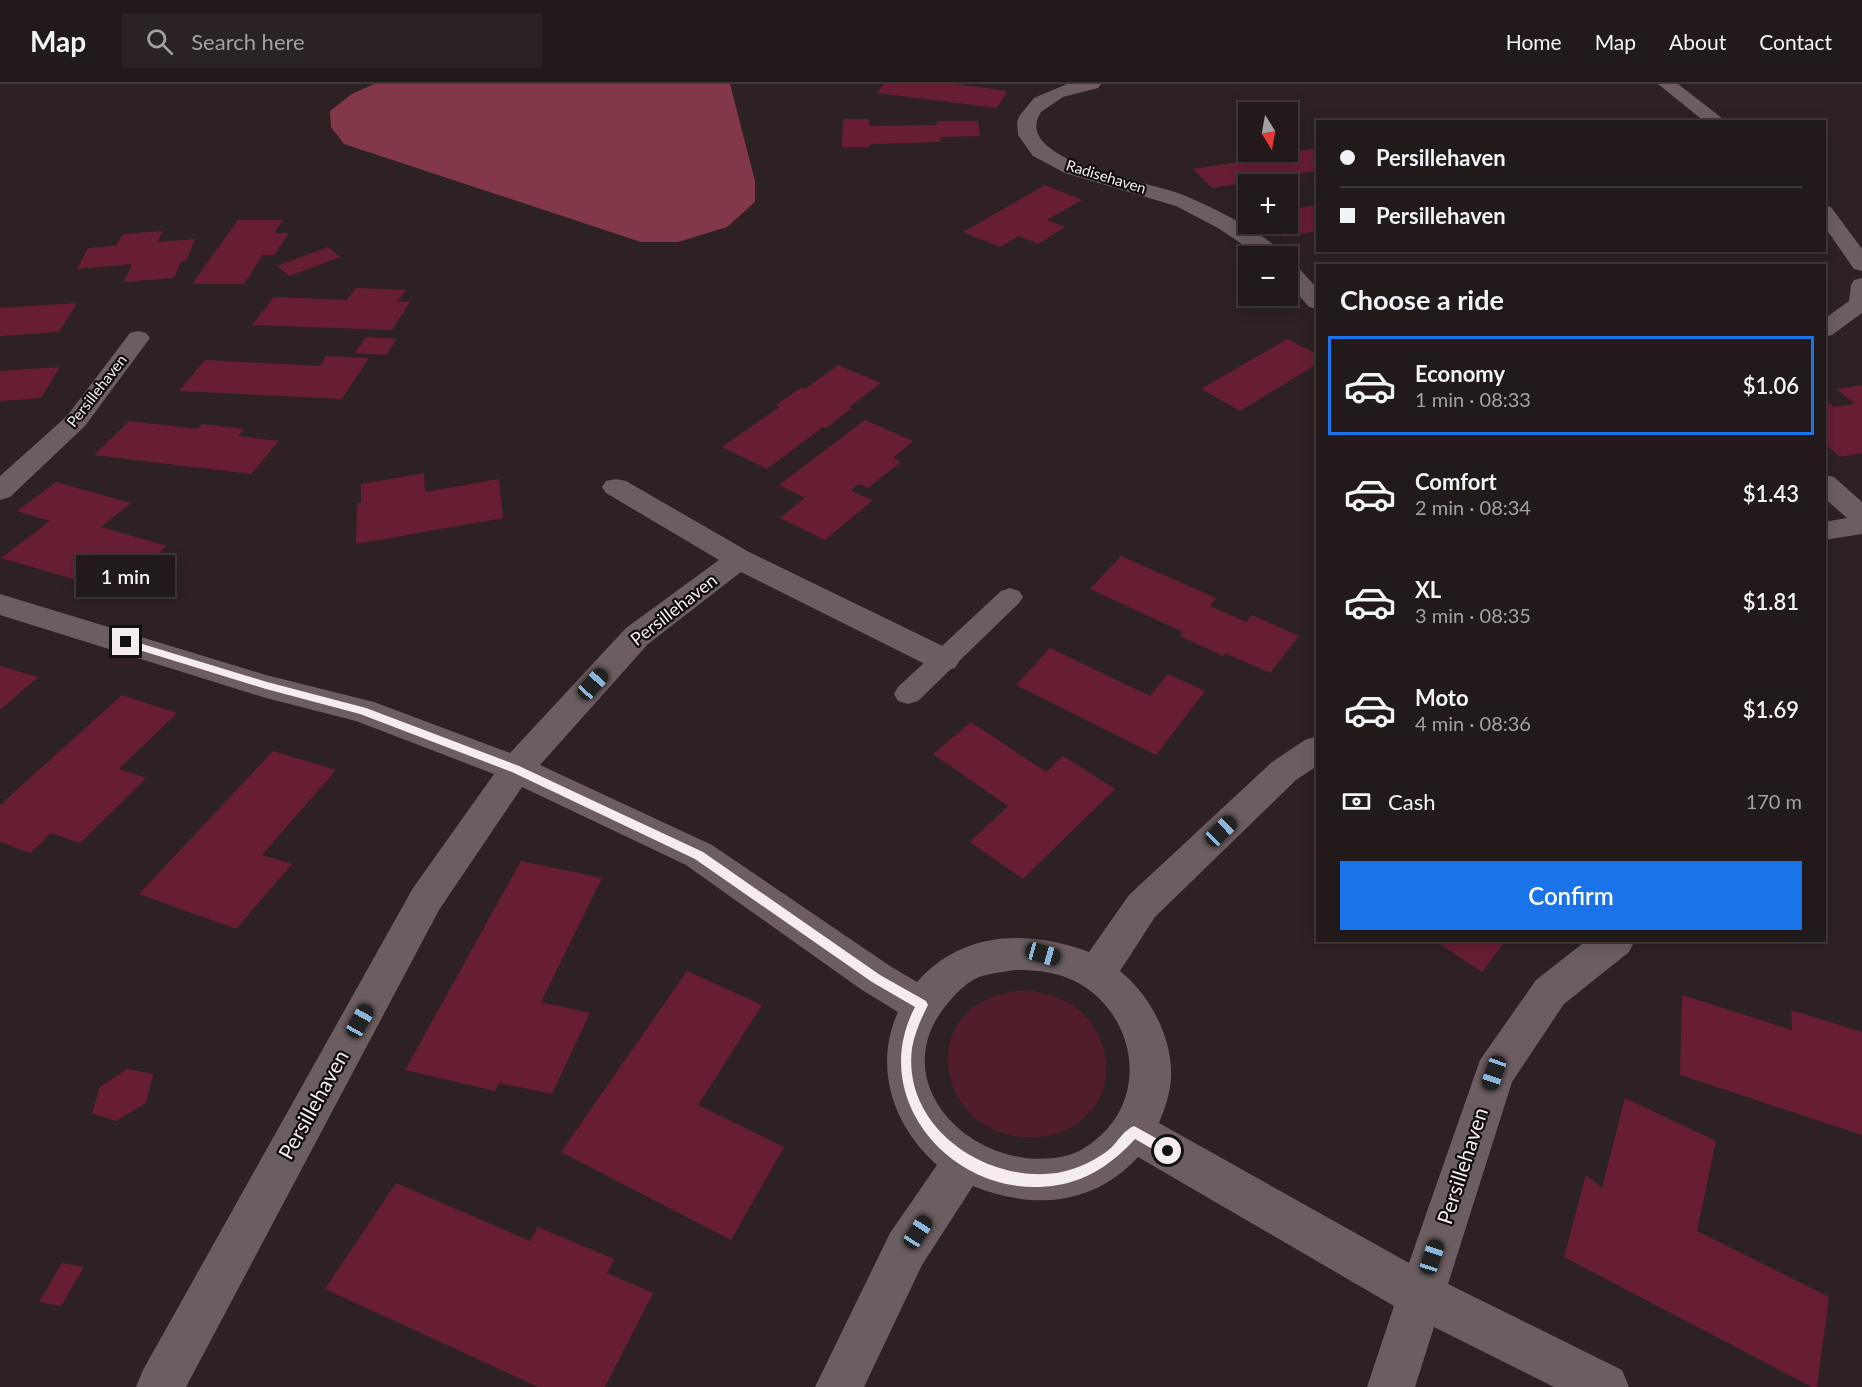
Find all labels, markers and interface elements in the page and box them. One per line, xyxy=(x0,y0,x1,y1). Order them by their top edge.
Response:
search box xyxy=(122,14,542,68)
text: Map xyxy=(30,24,86,58)
icon: search xyxy=(143,25,176,58)
text: Search here xyxy=(191,28,305,55)
text: Home xyxy=(1506,29,1562,54)
text: Map xyxy=(1595,29,1636,54)
text: About xyxy=(1669,29,1726,54)
text: Contact xyxy=(1759,29,1832,54)
north arrow xyxy=(1238,102,1298,162)
map controls xyxy=(1238,102,1298,306)
text: Persillehaven xyxy=(1376,144,1506,171)
street label: Radisehaven xyxy=(1064,155,1148,197)
button: + xyxy=(1238,174,1298,234)
text: Persillehaven xyxy=(1376,202,1506,229)
button: − xyxy=(1238,246,1298,306)
text: Choose a ride xyxy=(1340,283,1504,316)
street label: Persillehaven xyxy=(62,351,130,430)
icon: car xyxy=(1343,359,1397,413)
text: Economy xyxy=(1415,360,1505,387)
text: $1.06 xyxy=(1743,372,1799,399)
text: 1 min · 08:33 xyxy=(1415,387,1531,411)
icon: car xyxy=(1343,467,1397,521)
text: Comfort xyxy=(1415,468,1497,495)
text: $1.43 xyxy=(1743,480,1799,507)
text: 2 min · 08:34 xyxy=(1415,495,1531,519)
callout: 1 min xyxy=(76,555,176,597)
text: 1 min xyxy=(101,564,150,588)
street label: Persillehaven xyxy=(626,569,721,650)
icon: car xyxy=(1343,575,1397,629)
text: XL xyxy=(1415,576,1441,603)
text: $1.81 xyxy=(1743,588,1799,615)
text: 3 min · 08:35 xyxy=(1415,603,1531,627)
route end xyxy=(112,628,139,655)
car xyxy=(574,665,612,703)
icon: car xyxy=(1343,683,1397,737)
text: Moto xyxy=(1415,684,1469,711)
text: $1.69 xyxy=(1743,696,1799,723)
text: 4 min · 08:36 xyxy=(1415,711,1531,735)
icon: cash xyxy=(1340,785,1373,818)
text: Cash xyxy=(1388,788,1435,815)
text: 170 m xyxy=(1746,789,1802,813)
car xyxy=(1202,812,1240,850)
button: Confirm xyxy=(1340,861,1802,930)
car xyxy=(1023,940,1063,968)
car xyxy=(343,1001,377,1041)
street label: Persillehaven xyxy=(272,1045,353,1163)
car xyxy=(1480,1053,1508,1093)
street label: Persillehaven xyxy=(1431,1104,1492,1227)
route start xyxy=(1154,1137,1181,1164)
car xyxy=(901,1212,935,1252)
car xyxy=(1418,1237,1446,1277)

